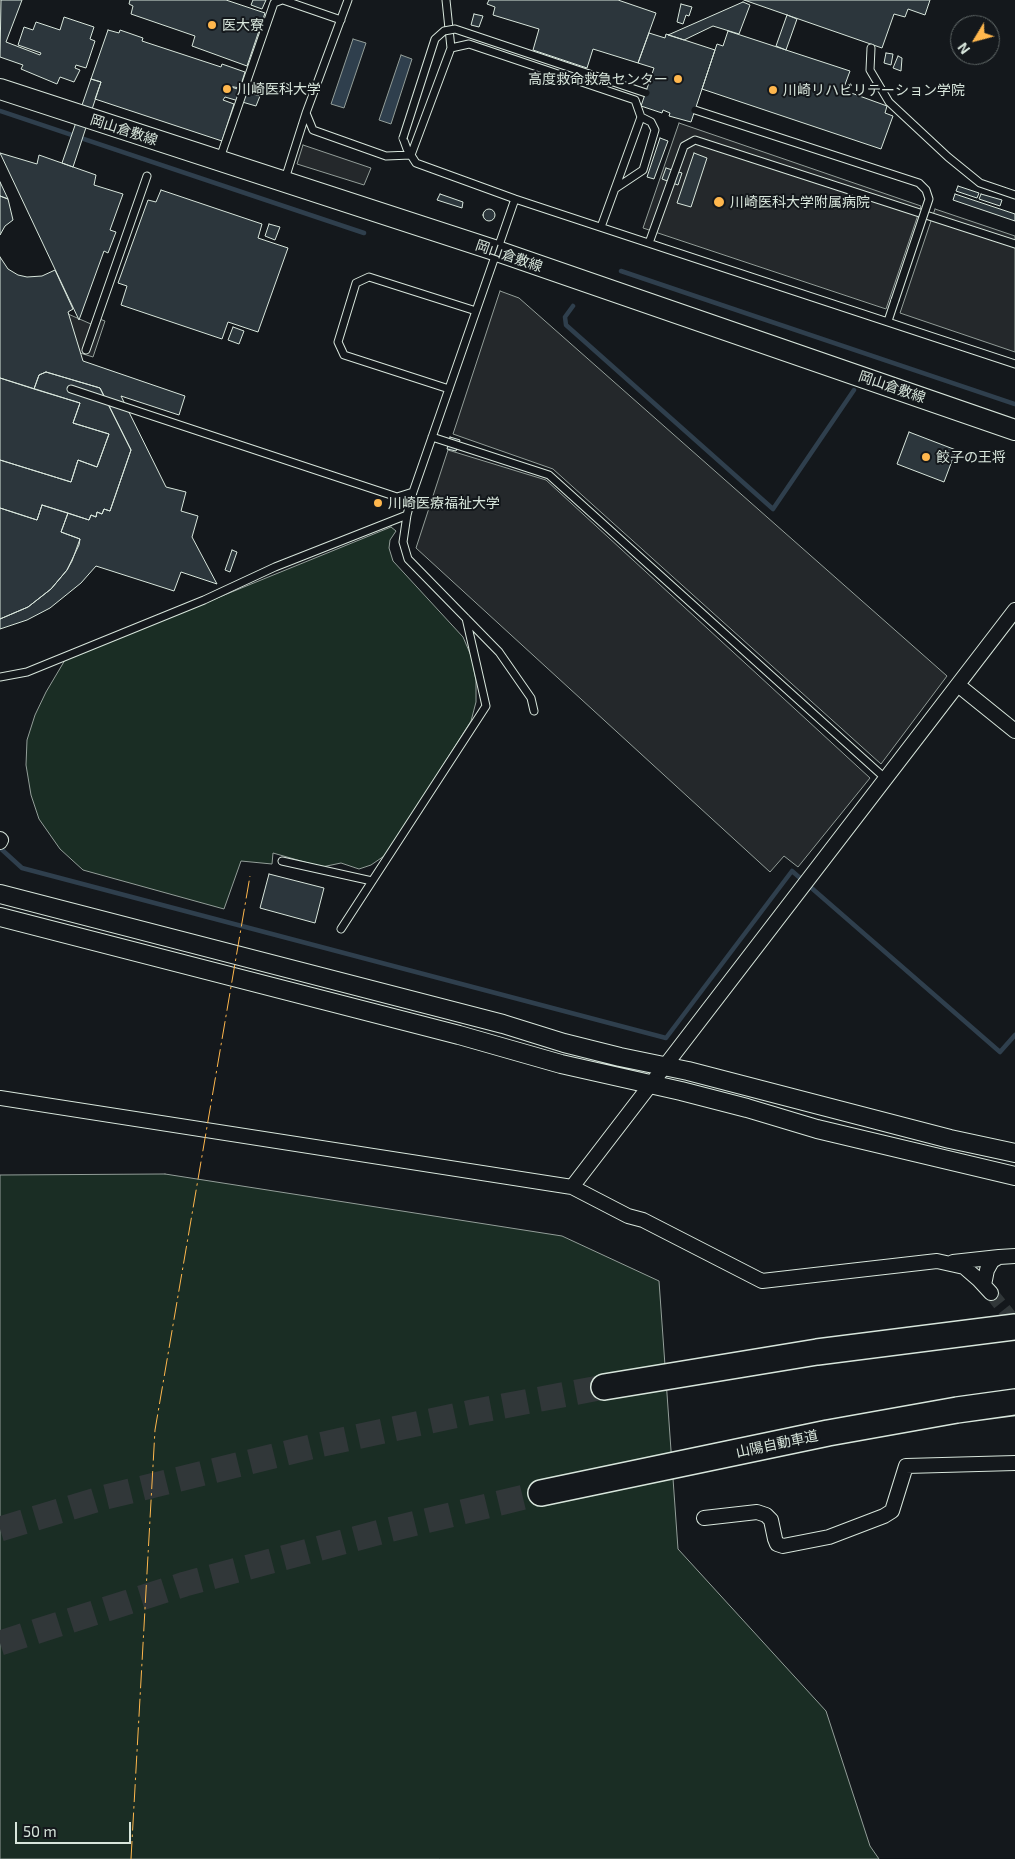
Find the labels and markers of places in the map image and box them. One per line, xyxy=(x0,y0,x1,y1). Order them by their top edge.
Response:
place label: 医大寮 xyxy=(222,17,264,33)
marker: 医大寮 xyxy=(206,19,218,31)
place label: 高度救命救急センター xyxy=(528,71,668,87)
marker: 高度救命救急センター xyxy=(672,73,684,85)
place label: 川崎医科大学 xyxy=(237,81,321,97)
place label: 川崎リハビリテーション学院 xyxy=(783,82,965,98)
marker: 川崎医科大学 xyxy=(221,83,233,95)
marker: 川崎リハビリテーション学院 xyxy=(767,84,779,96)
place label: 川崎医科大学附属病院 xyxy=(730,194,870,210)
marker: 川崎医科大学附属病院 xyxy=(712,195,726,209)
place label: 餃子の王将 xyxy=(936,449,1006,465)
marker: 餃子の王将 xyxy=(920,451,932,463)
place label: 川崎医療福祉大学 xyxy=(388,495,500,511)
marker: 川崎医療福祉大学 xyxy=(372,497,384,509)

